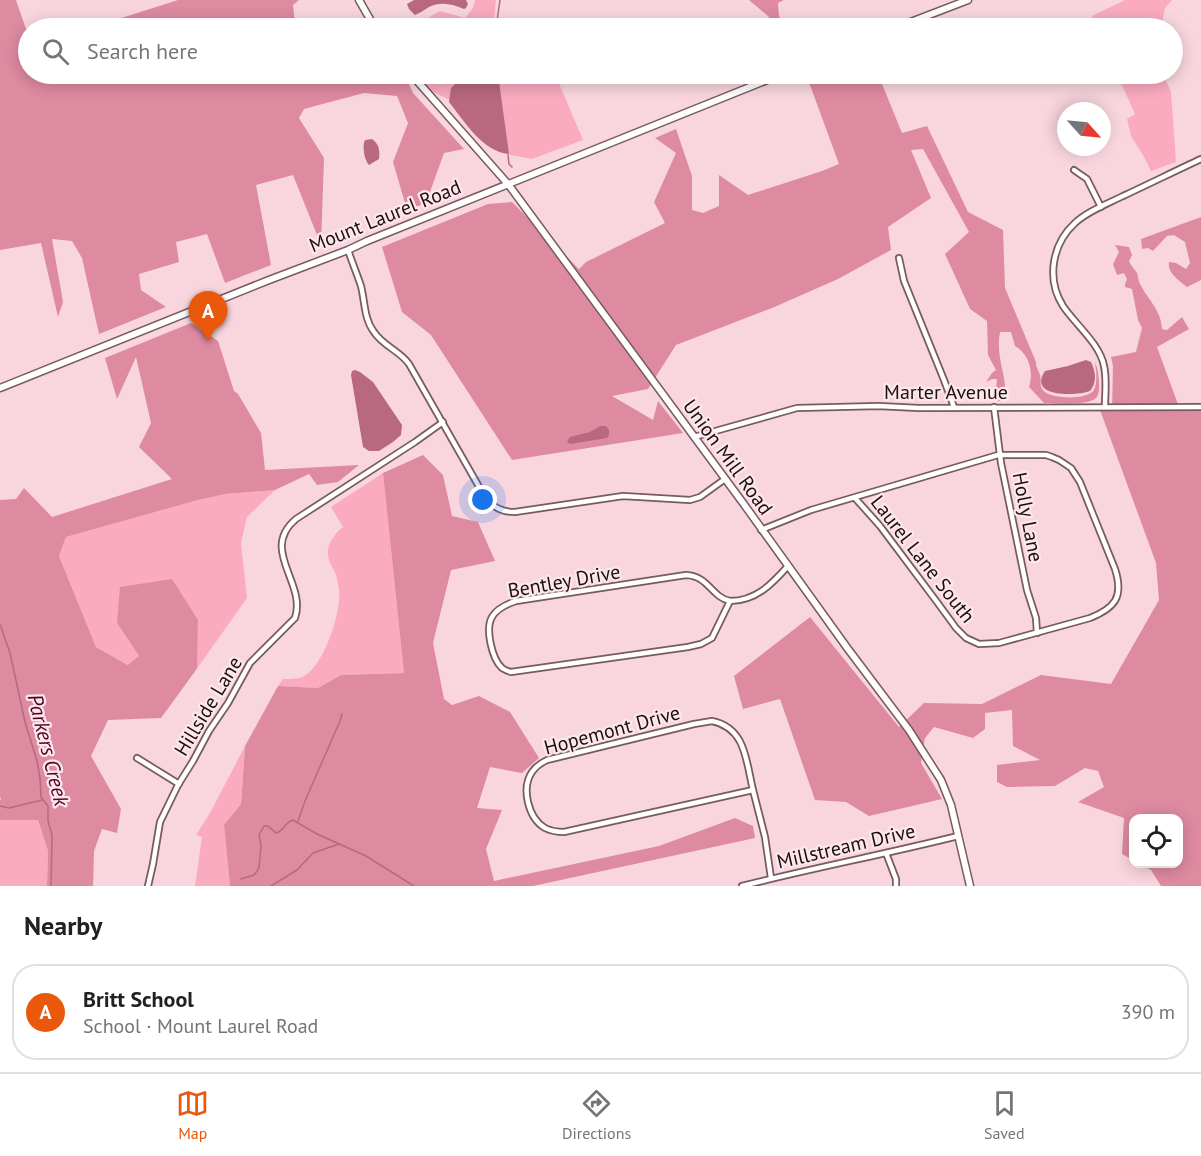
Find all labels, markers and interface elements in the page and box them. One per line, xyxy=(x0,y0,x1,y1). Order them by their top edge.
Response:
search box xyxy=(18,18,1183,84)
icon: search xyxy=(39,35,72,68)
text: Search here xyxy=(87,37,198,65)
north arrow xyxy=(1057,102,1111,156)
street label: Mount Laurel Road xyxy=(305,174,465,258)
pin: A xyxy=(188,292,228,341)
street label: Marter Avenue xyxy=(884,379,1008,405)
street label: Union Mill Road xyxy=(677,394,779,520)
street label: Holly Lane xyxy=(1007,470,1049,564)
your location xyxy=(468,485,497,514)
street label: Laurel Lane South xyxy=(865,490,981,628)
street label: Bentley Drive xyxy=(506,558,622,604)
street label: Hillside Lane xyxy=(168,652,248,760)
water label: Parkers Creek xyxy=(22,691,76,810)
street label: Hopemont Drive xyxy=(541,699,683,761)
map controls xyxy=(1129,814,1183,868)
button: locate xyxy=(1129,814,1183,868)
street label: Millstream Drive xyxy=(774,817,918,875)
text: Nearby xyxy=(24,909,102,942)
text: Britt School xyxy=(83,985,194,1013)
text: A xyxy=(39,999,52,1025)
text: 390 m xyxy=(1121,999,1175,1025)
text: School · Mount Laurel Road xyxy=(83,1013,318,1039)
tab: Map xyxy=(176,1087,209,1143)
tab: Directions xyxy=(562,1087,631,1143)
tab: Saved xyxy=(984,1087,1025,1143)

